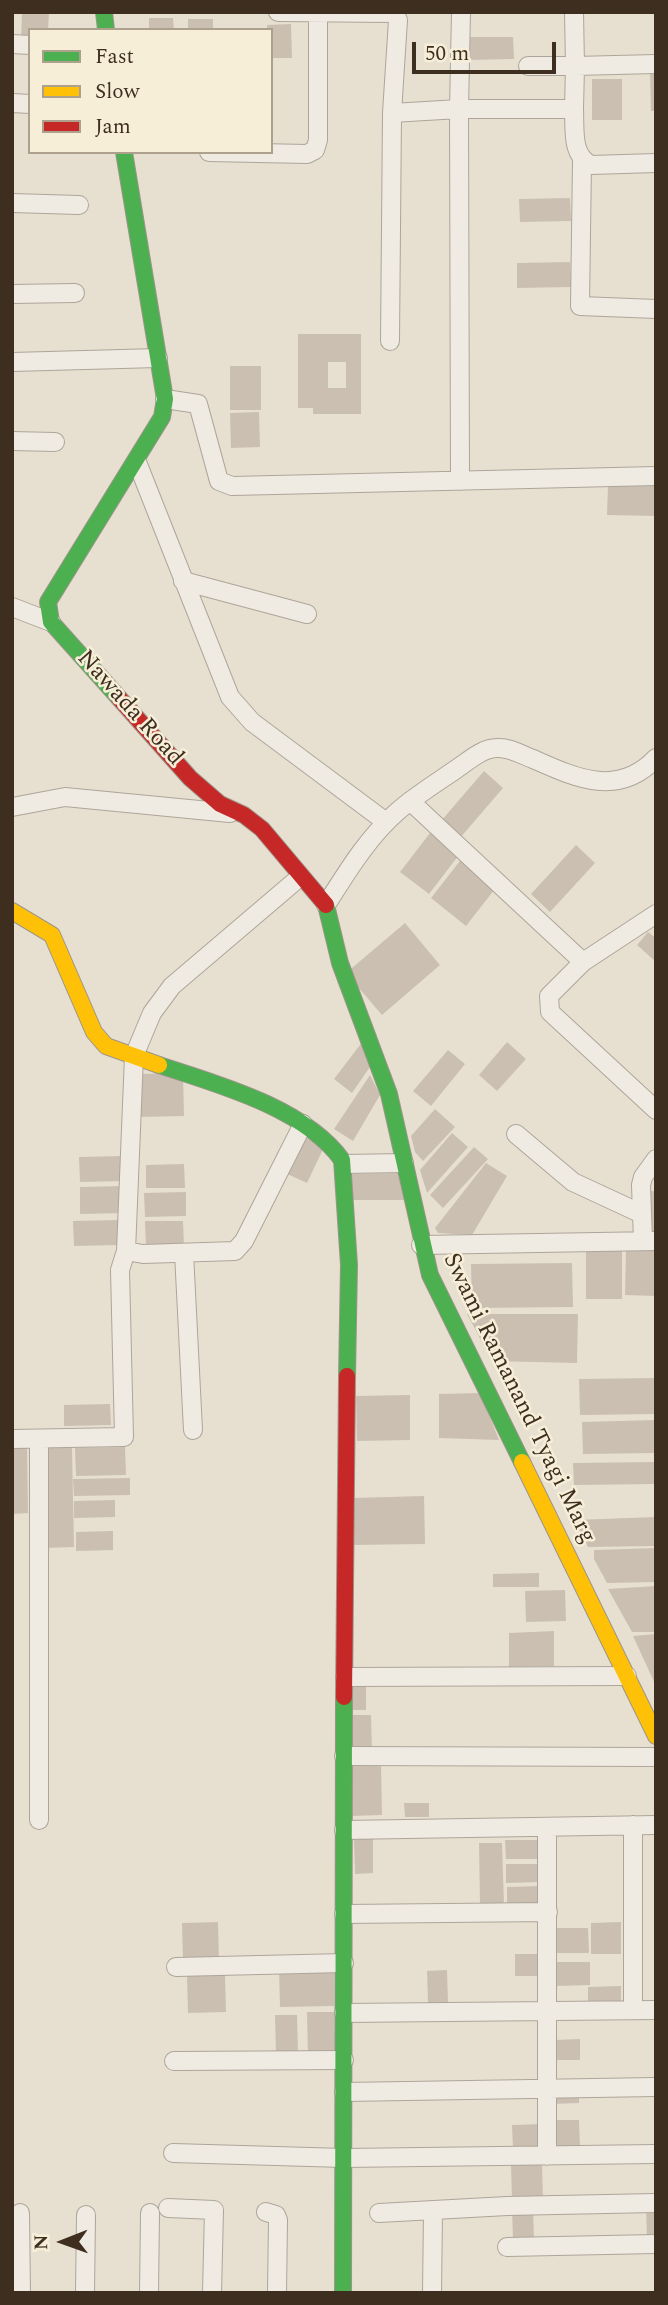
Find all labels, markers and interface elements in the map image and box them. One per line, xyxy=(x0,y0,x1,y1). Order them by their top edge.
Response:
legend xyxy=(28,28,273,154)
scale bar xyxy=(416,28,560,72)
text: 50 m xyxy=(425,38,469,70)
text: Fast xyxy=(95,41,134,73)
text: Slow xyxy=(95,76,139,108)
text: Jam xyxy=(95,111,131,143)
street label: Nawada Road xyxy=(70,645,188,773)
street label: Swami Ramanand Tyagi Marg xyxy=(435,1249,601,1549)
north arrow xyxy=(28,2207,98,2277)
text: N xyxy=(27,2234,56,2250)

